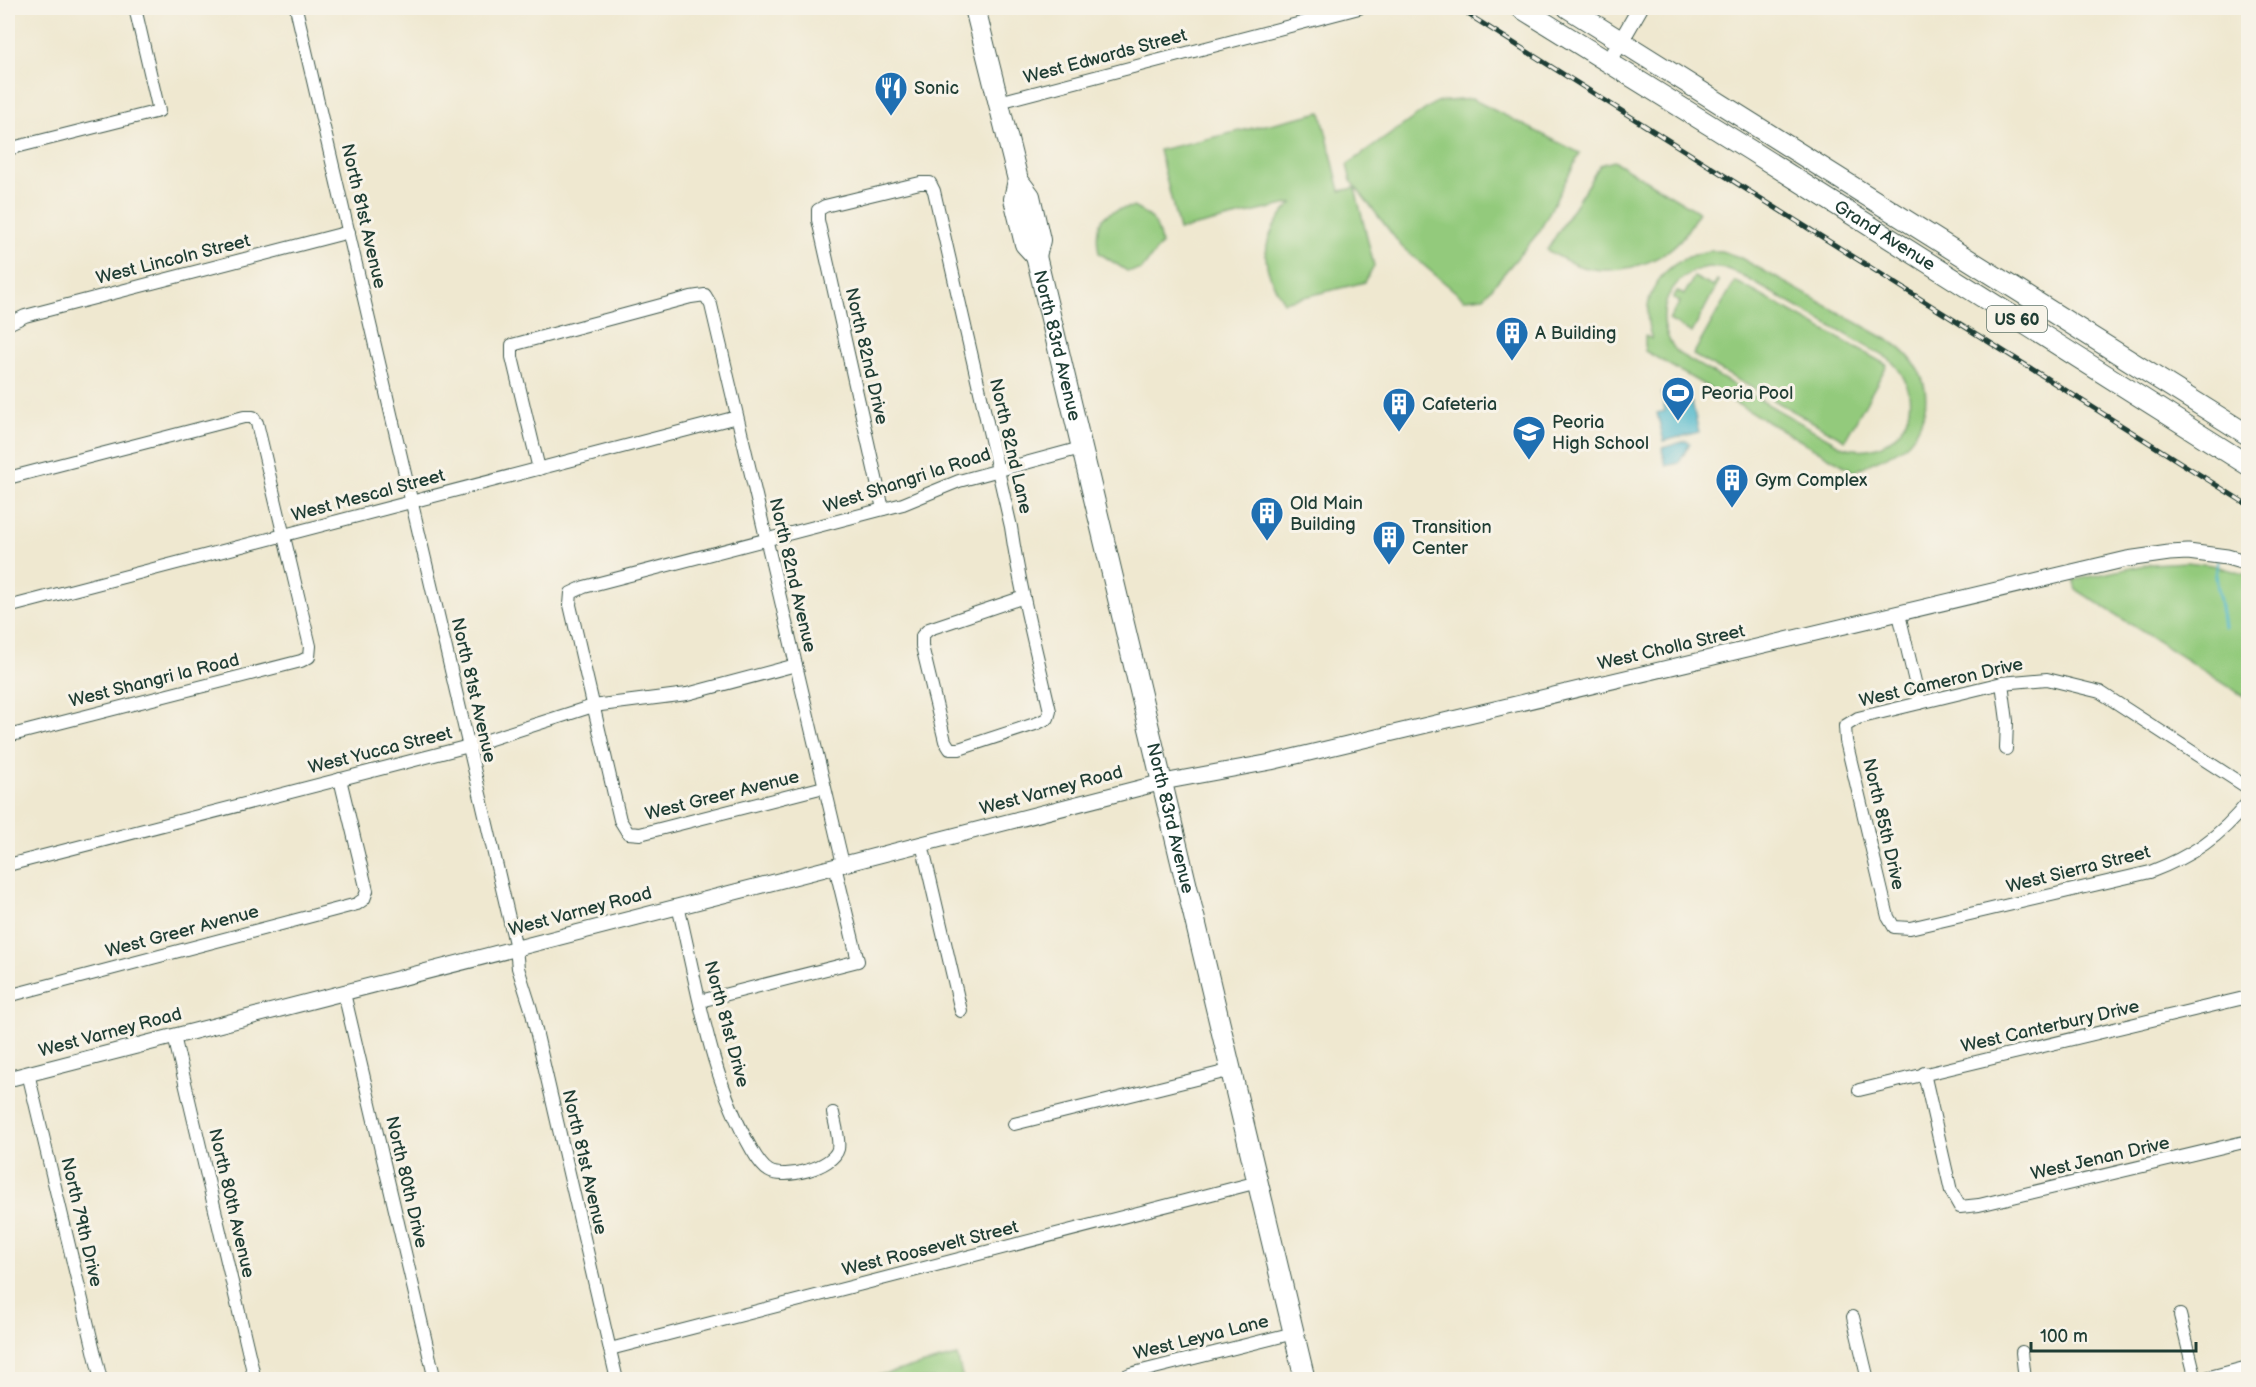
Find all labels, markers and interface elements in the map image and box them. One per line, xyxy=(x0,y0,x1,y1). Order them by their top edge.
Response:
street label: West Edwards Street xyxy=(1021,24,1190,88)
restaurant icon: Sonic xyxy=(873,70,909,117)
place label: Sonic xyxy=(914,78,959,99)
street label: North 81st Avenue xyxy=(337,142,390,291)
street label: Grand Avenue xyxy=(1830,196,1939,276)
street label: West Lincoln Street xyxy=(94,230,253,289)
street label: North 83rd Avenue xyxy=(1029,268,1085,423)
street label: North 82nd Drive xyxy=(841,286,893,427)
road number: US 60 xyxy=(1987,306,2047,332)
building icon: A Building xyxy=(1494,315,1530,362)
place label: A Building xyxy=(1535,323,1616,344)
sports icon: Peoria Pool xyxy=(1660,375,1696,422)
street label: North 82nd Lane xyxy=(985,376,1036,516)
place label: Peoria Pool xyxy=(1701,383,1793,404)
building icon: Cafeteria xyxy=(1381,386,1417,433)
place label: Cafeteria xyxy=(1422,394,1497,415)
place label: Peoria High School xyxy=(1552,412,1649,454)
school or university icon: Peoria High School xyxy=(1511,414,1547,461)
street label: West Shangri la Road xyxy=(821,444,993,517)
building icon: Gym Complex xyxy=(1714,462,1750,509)
street label: West Mescal Street xyxy=(289,465,448,526)
place label: Gym Complex xyxy=(1755,470,1868,491)
place label: Old Main Building xyxy=(1290,493,1363,535)
building icon: Old Main Building xyxy=(1249,495,1285,542)
street label: North 82nd Avenue xyxy=(765,496,821,655)
place label: Transition Center xyxy=(1412,517,1492,559)
building icon: Transition Center xyxy=(1371,519,1407,566)
street label: North 81st Avenue xyxy=(447,616,500,765)
street label: West Cholla Street xyxy=(1595,620,1747,675)
street label: West Shangri la Road xyxy=(67,649,241,712)
street label: West Cameron Drive xyxy=(1857,653,2025,712)
street label: West Yucca Street xyxy=(306,722,454,778)
street label: North 83rd Avenue xyxy=(1142,741,1198,896)
street label: North 85th Drive xyxy=(1858,756,1909,892)
street label: West Varney Road xyxy=(977,761,1125,820)
street label: West Greer Avenue xyxy=(643,766,802,825)
street label: West Sierra Street xyxy=(2004,841,2153,898)
street label: West Varney Road xyxy=(506,882,654,941)
street label: West Greer Avenue xyxy=(103,901,262,962)
street label: North 81st Drive xyxy=(700,959,754,1090)
street label: West Canterbury Drive xyxy=(1959,996,2142,1057)
street label: West Varney Road xyxy=(36,1003,184,1062)
street label: North 81st Avenue xyxy=(558,1088,611,1237)
street label: North 80th Drive xyxy=(381,1114,432,1250)
street label: North 80th Avenue xyxy=(204,1126,259,1280)
street label: West Jenan Drive xyxy=(2029,1132,2172,1185)
street label: North 79th Drive xyxy=(56,1155,107,1289)
street label: West Roosevelt Street xyxy=(840,1216,1021,1281)
street label: West Leyva Lane xyxy=(1131,1310,1271,1364)
scale bar xyxy=(2031,1315,2196,1353)
text: 100 m xyxy=(2040,1326,2088,1347)

